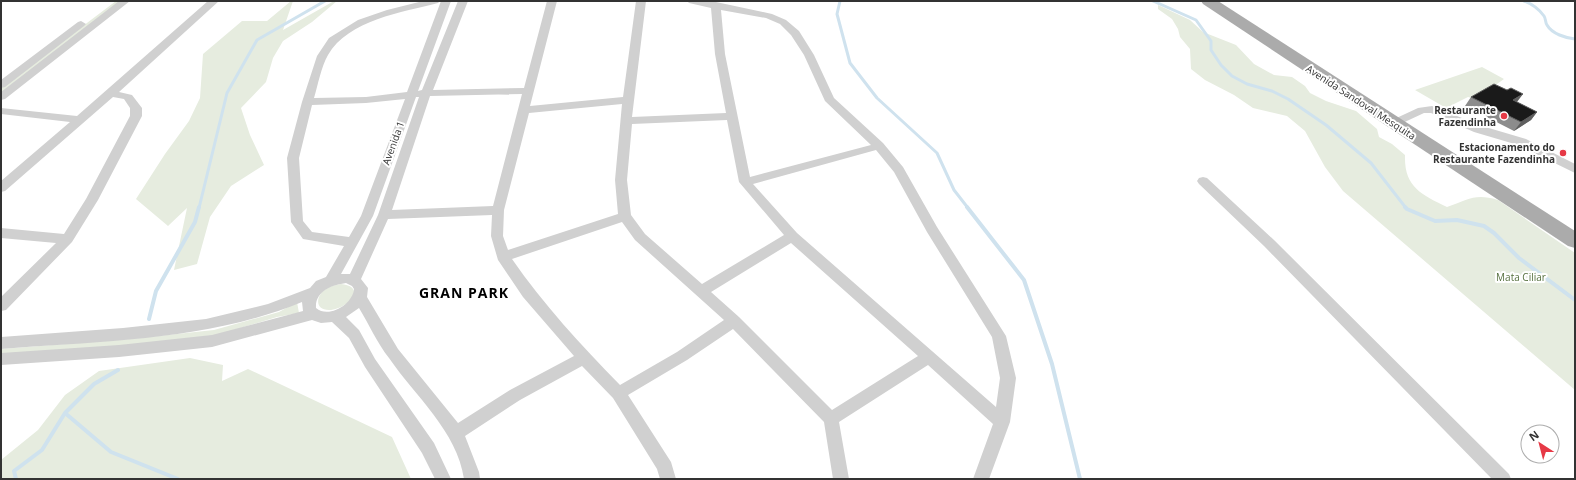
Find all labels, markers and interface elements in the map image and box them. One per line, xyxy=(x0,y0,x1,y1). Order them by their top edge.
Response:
street label: Avenida Sandoval Mesquita xyxy=(1303,61,1419,143)
place label: Restaurante Fazendinha xyxy=(1434,103,1496,129)
marker: Restaurante Fazendinha xyxy=(1499,111,1509,121)
street label: Avenida 1 xyxy=(379,119,407,167)
place label: Estacionamento do Restaurante Fazendinha xyxy=(1433,140,1555,166)
marker: Estacionamento do Restaurante Fazendinha xyxy=(1558,148,1568,158)
park label: Mata Ciliar xyxy=(1496,270,1546,284)
district label: GRAN PARK xyxy=(419,283,509,302)
north arrow xyxy=(1520,424,1560,464)
text: N xyxy=(1526,427,1542,444)

